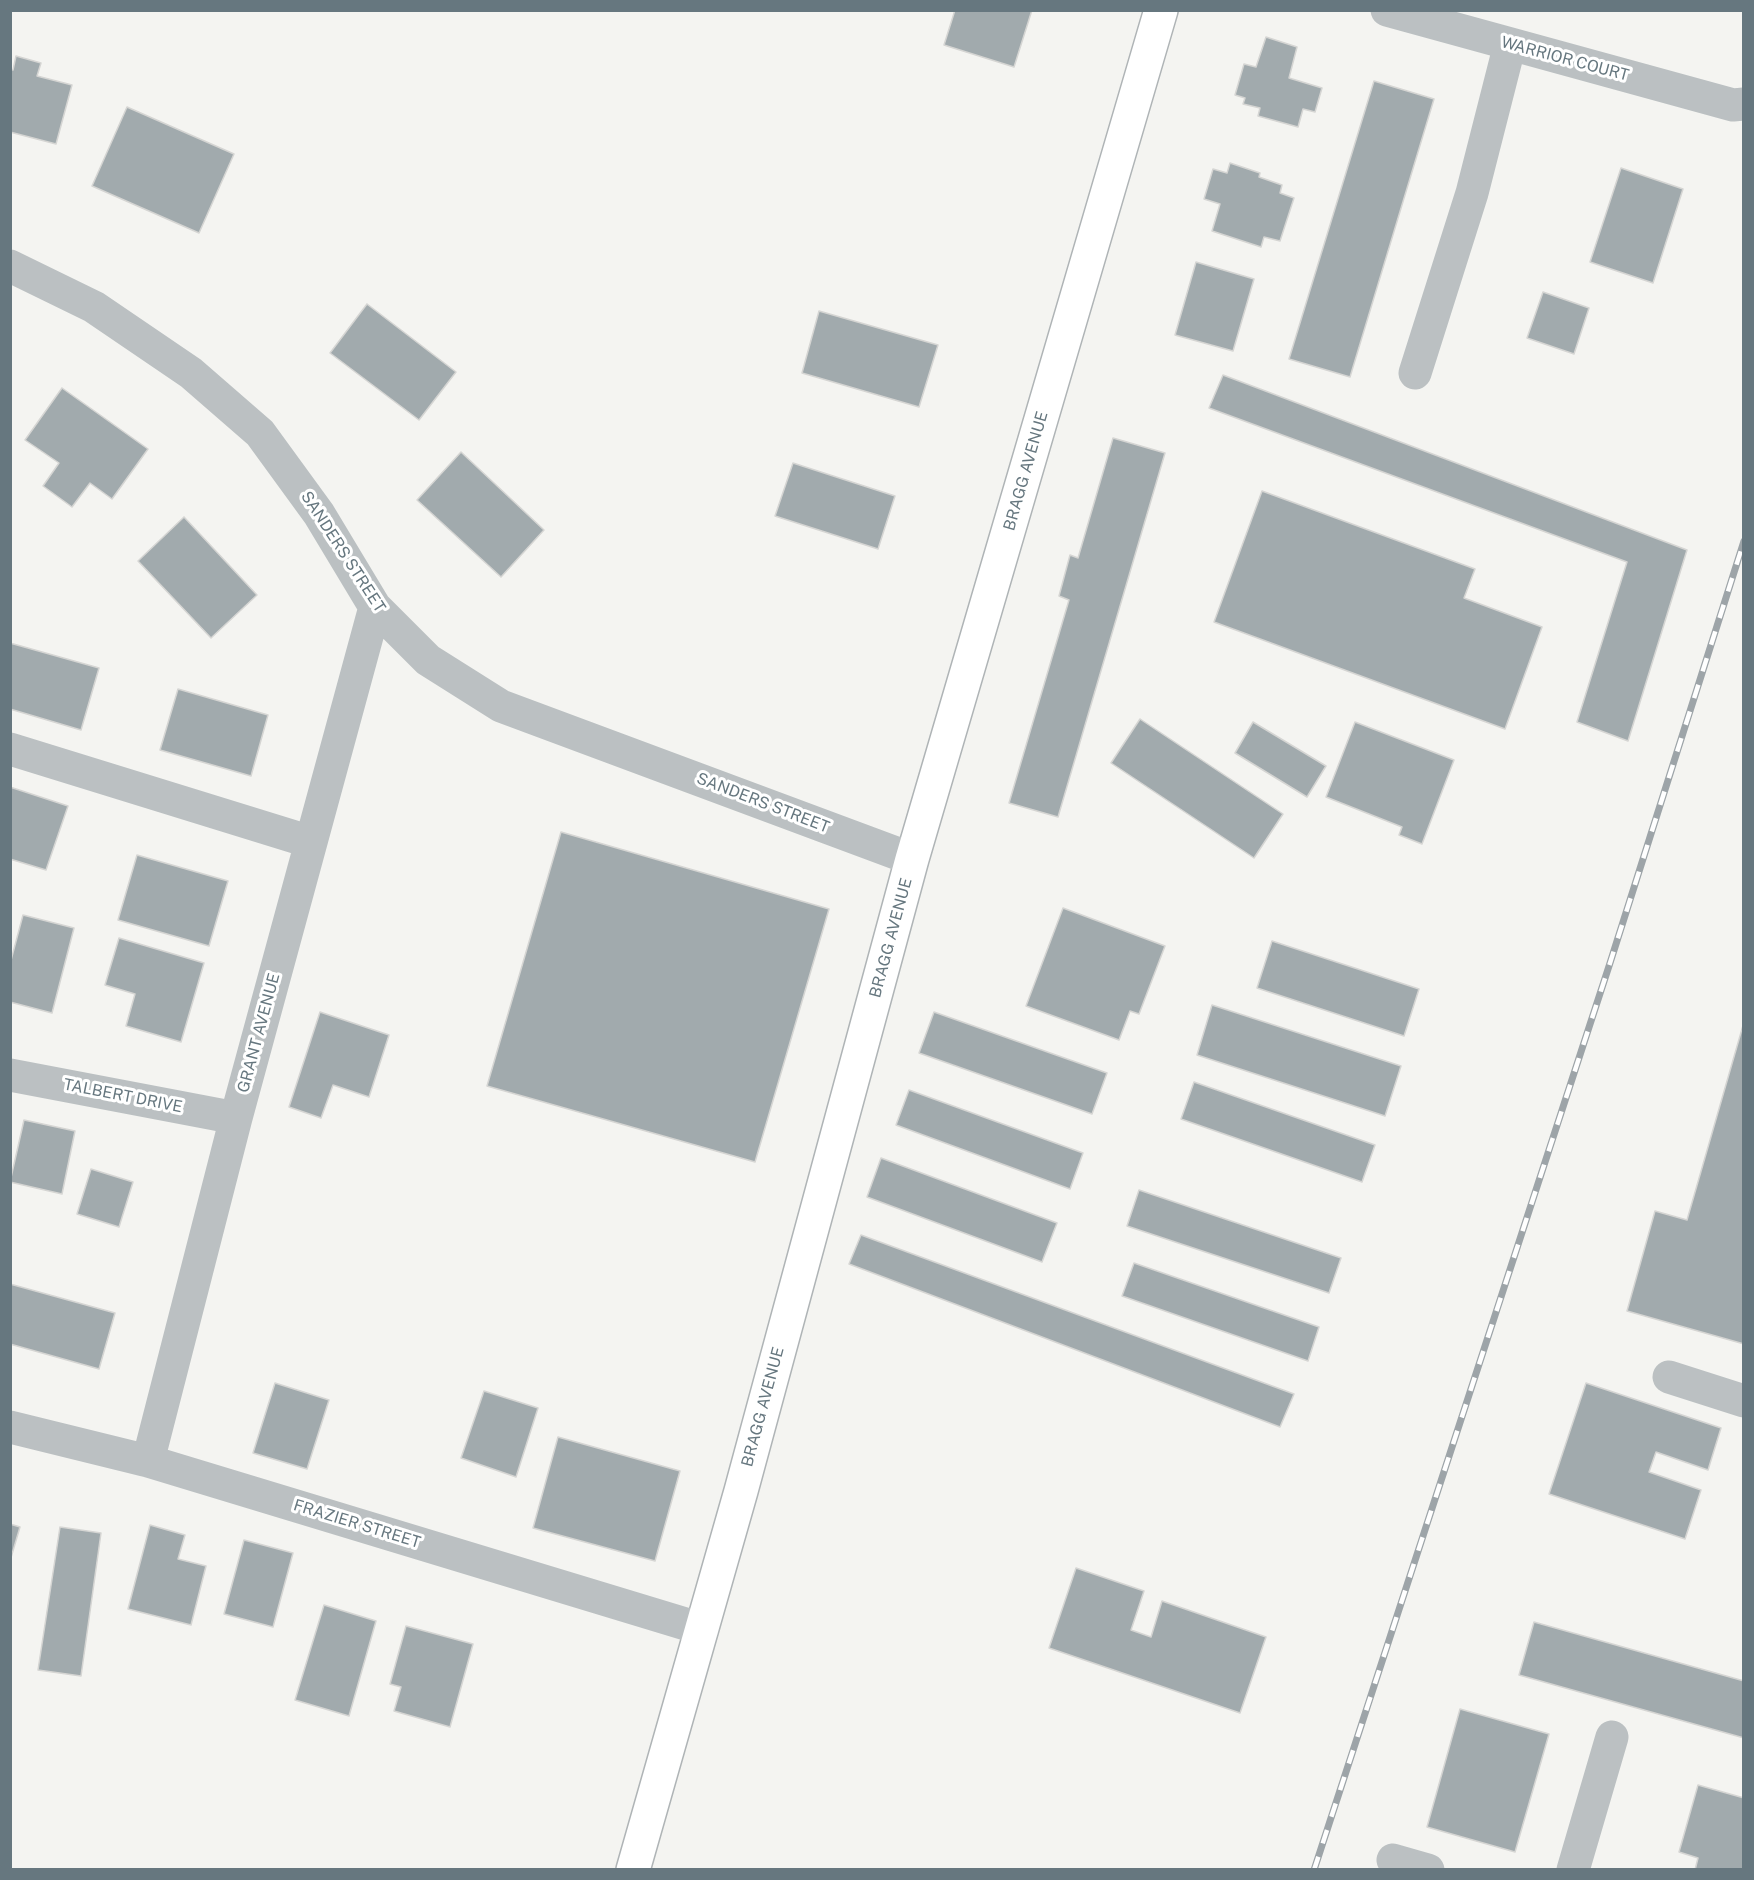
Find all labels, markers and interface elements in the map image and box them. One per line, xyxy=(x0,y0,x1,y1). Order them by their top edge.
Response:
street label: WARRIOR COURT xyxy=(1499,33,1631,85)
street label: BRAGG AVENUE xyxy=(1000,409,1052,533)
street label: SANDERS STREET xyxy=(297,488,389,616)
street label: SANDERS STREET xyxy=(694,769,832,837)
street label: BRAGG AVENUE xyxy=(866,876,916,1000)
street label: GRANT AVENUE xyxy=(234,971,284,1095)
street label: TALBERT DRIVE xyxy=(62,1075,184,1117)
street label: BRAGG AVENUE xyxy=(738,1345,788,1469)
street label: FRAZIER STREET xyxy=(291,1496,423,1552)

